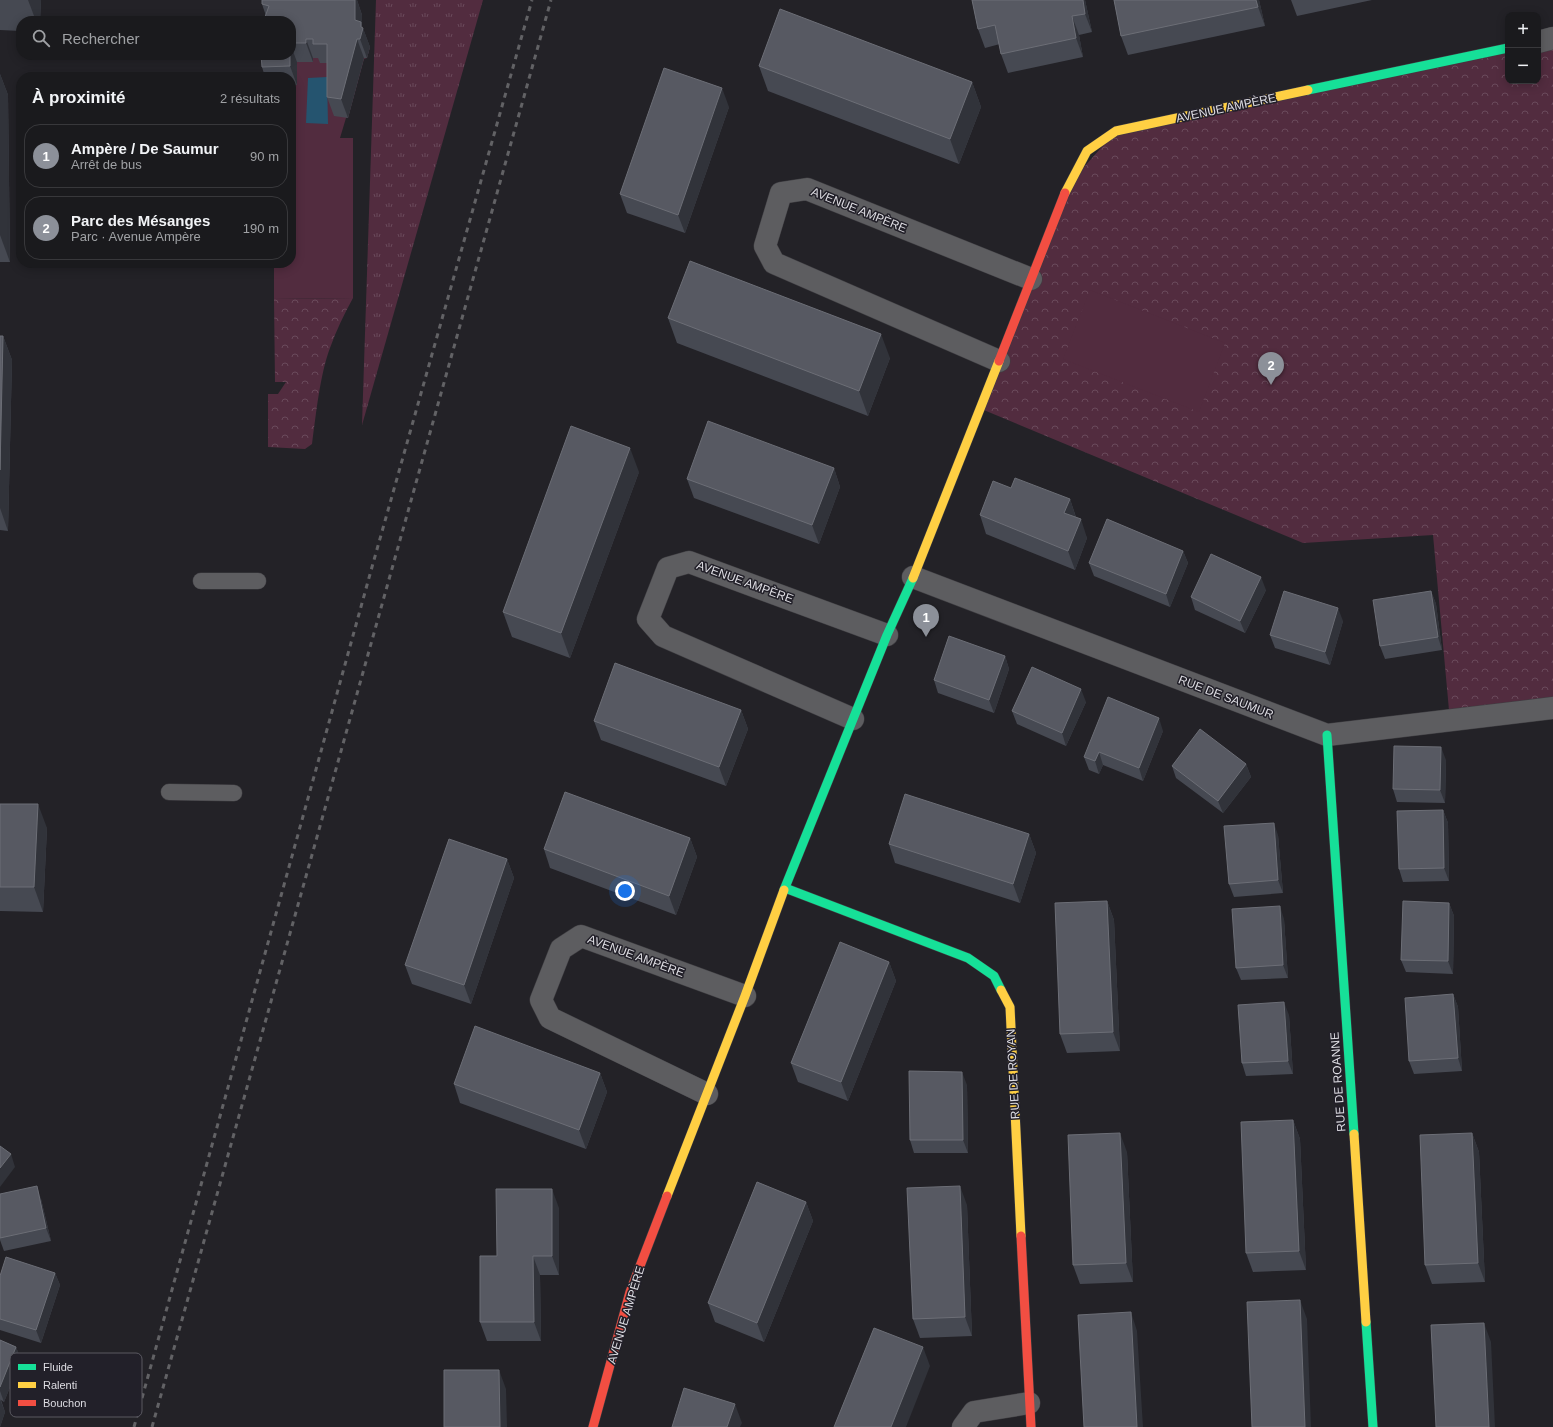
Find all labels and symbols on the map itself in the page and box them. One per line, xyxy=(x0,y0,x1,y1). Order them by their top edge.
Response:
street label: AVENUE AMPÈRE xyxy=(1175,90,1277,125)
street label: AVENUE AMPÈRE xyxy=(809,184,909,236)
pin: 2 xyxy=(1258,352,1284,385)
street label: AVENUE AMPÈRE xyxy=(695,557,796,606)
pin: 1 xyxy=(913,604,939,637)
street label: RUE DE SAUMUR xyxy=(1176,672,1276,722)
your location xyxy=(615,881,635,901)
street label: AVENUE AMPÈRE xyxy=(586,931,687,980)
street label: RUE DE ROYAN xyxy=(1004,1028,1022,1120)
street label: RUE DE ROANNE xyxy=(1328,1032,1348,1132)
street label: AVENUE AMPÈRE xyxy=(603,1264,648,1366)
legend xyxy=(10,1353,142,1417)
text: Fluide xyxy=(43,1361,73,1373)
text: Ralenti xyxy=(43,1379,77,1391)
text: Bouchon xyxy=(43,1397,86,1409)

